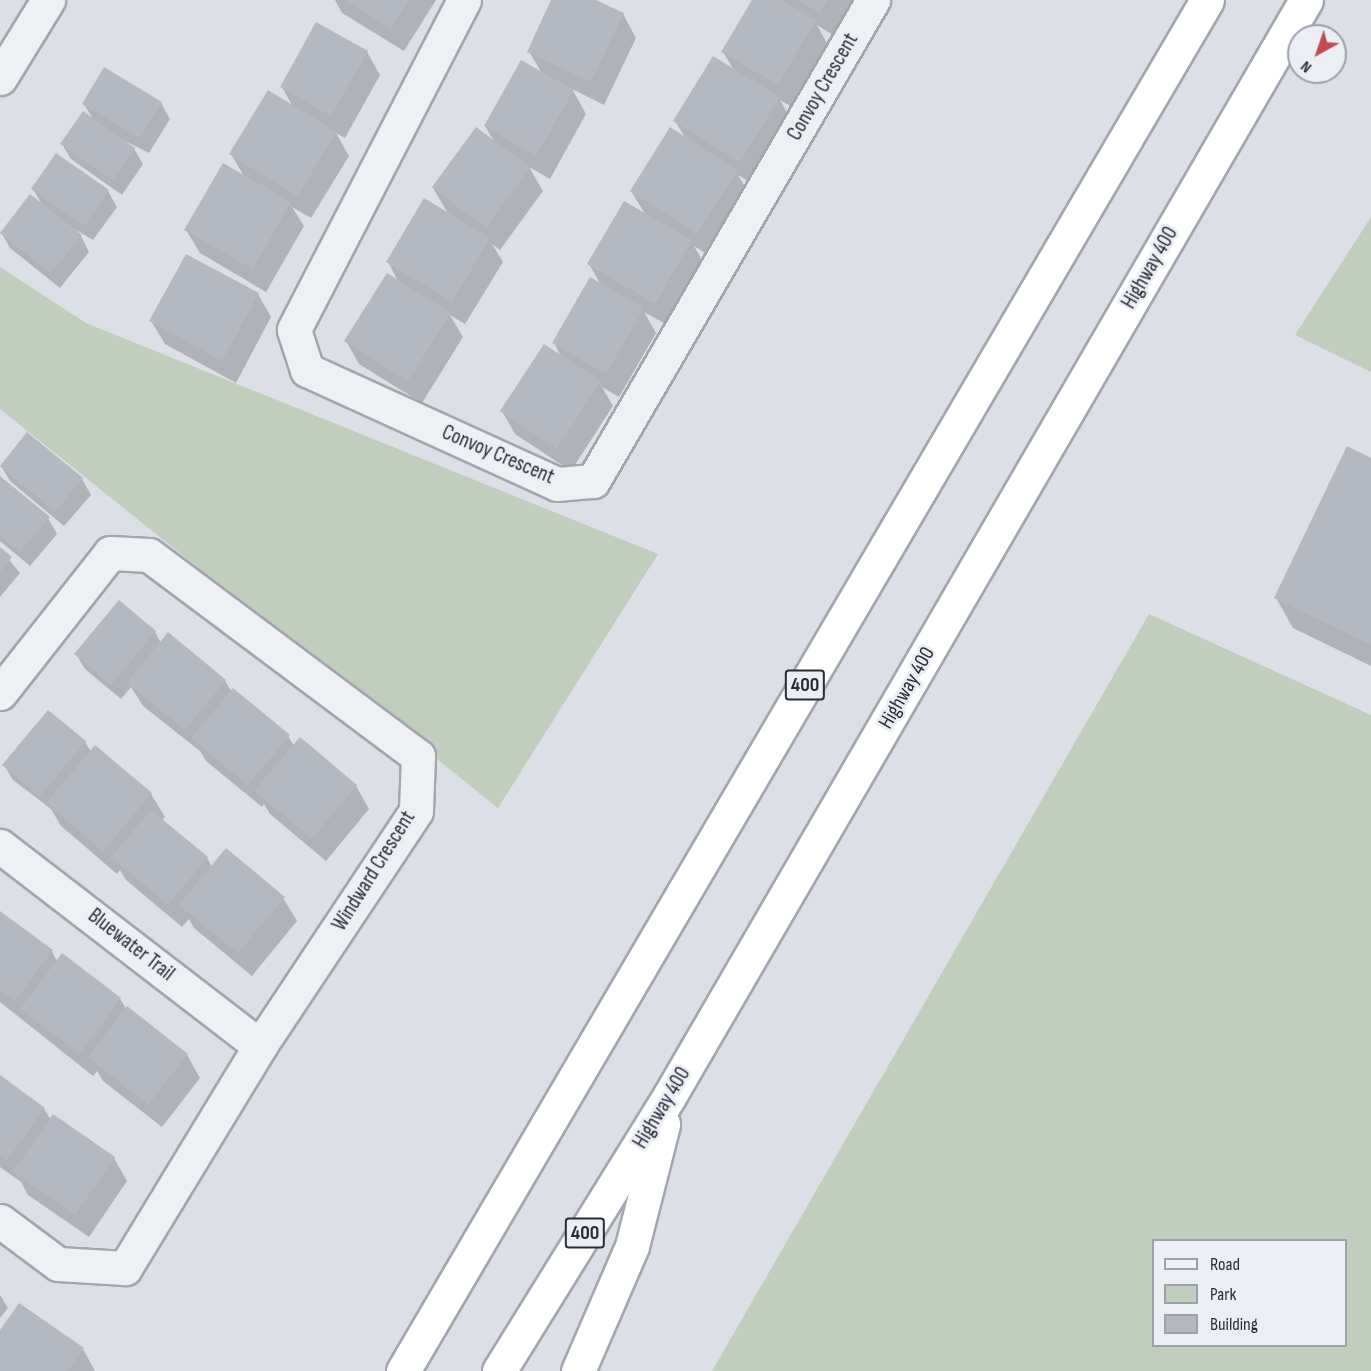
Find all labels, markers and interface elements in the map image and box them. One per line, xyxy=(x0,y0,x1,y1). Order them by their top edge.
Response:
north arrow xyxy=(1287,24,1347,84)
street label: Convoy Crescent xyxy=(782,29,864,145)
text: N xyxy=(1297,57,1316,77)
street label: Highway 400 xyxy=(1117,223,1183,313)
street label: Convoy Crescent xyxy=(438,420,558,490)
street label: Highway 400 xyxy=(874,643,940,733)
road number: 400 xyxy=(784,668,826,702)
street label: Windward Crescent xyxy=(327,806,421,936)
street label: Bluewater Trail xyxy=(83,903,179,987)
street label: Highway 400 xyxy=(628,1063,696,1153)
road number: 400 xyxy=(564,1216,606,1250)
legend xyxy=(1152,1239,1347,1347)
text: Road xyxy=(1210,1254,1240,1275)
text: Park xyxy=(1210,1284,1236,1305)
text: Building xyxy=(1210,1314,1258,1335)

